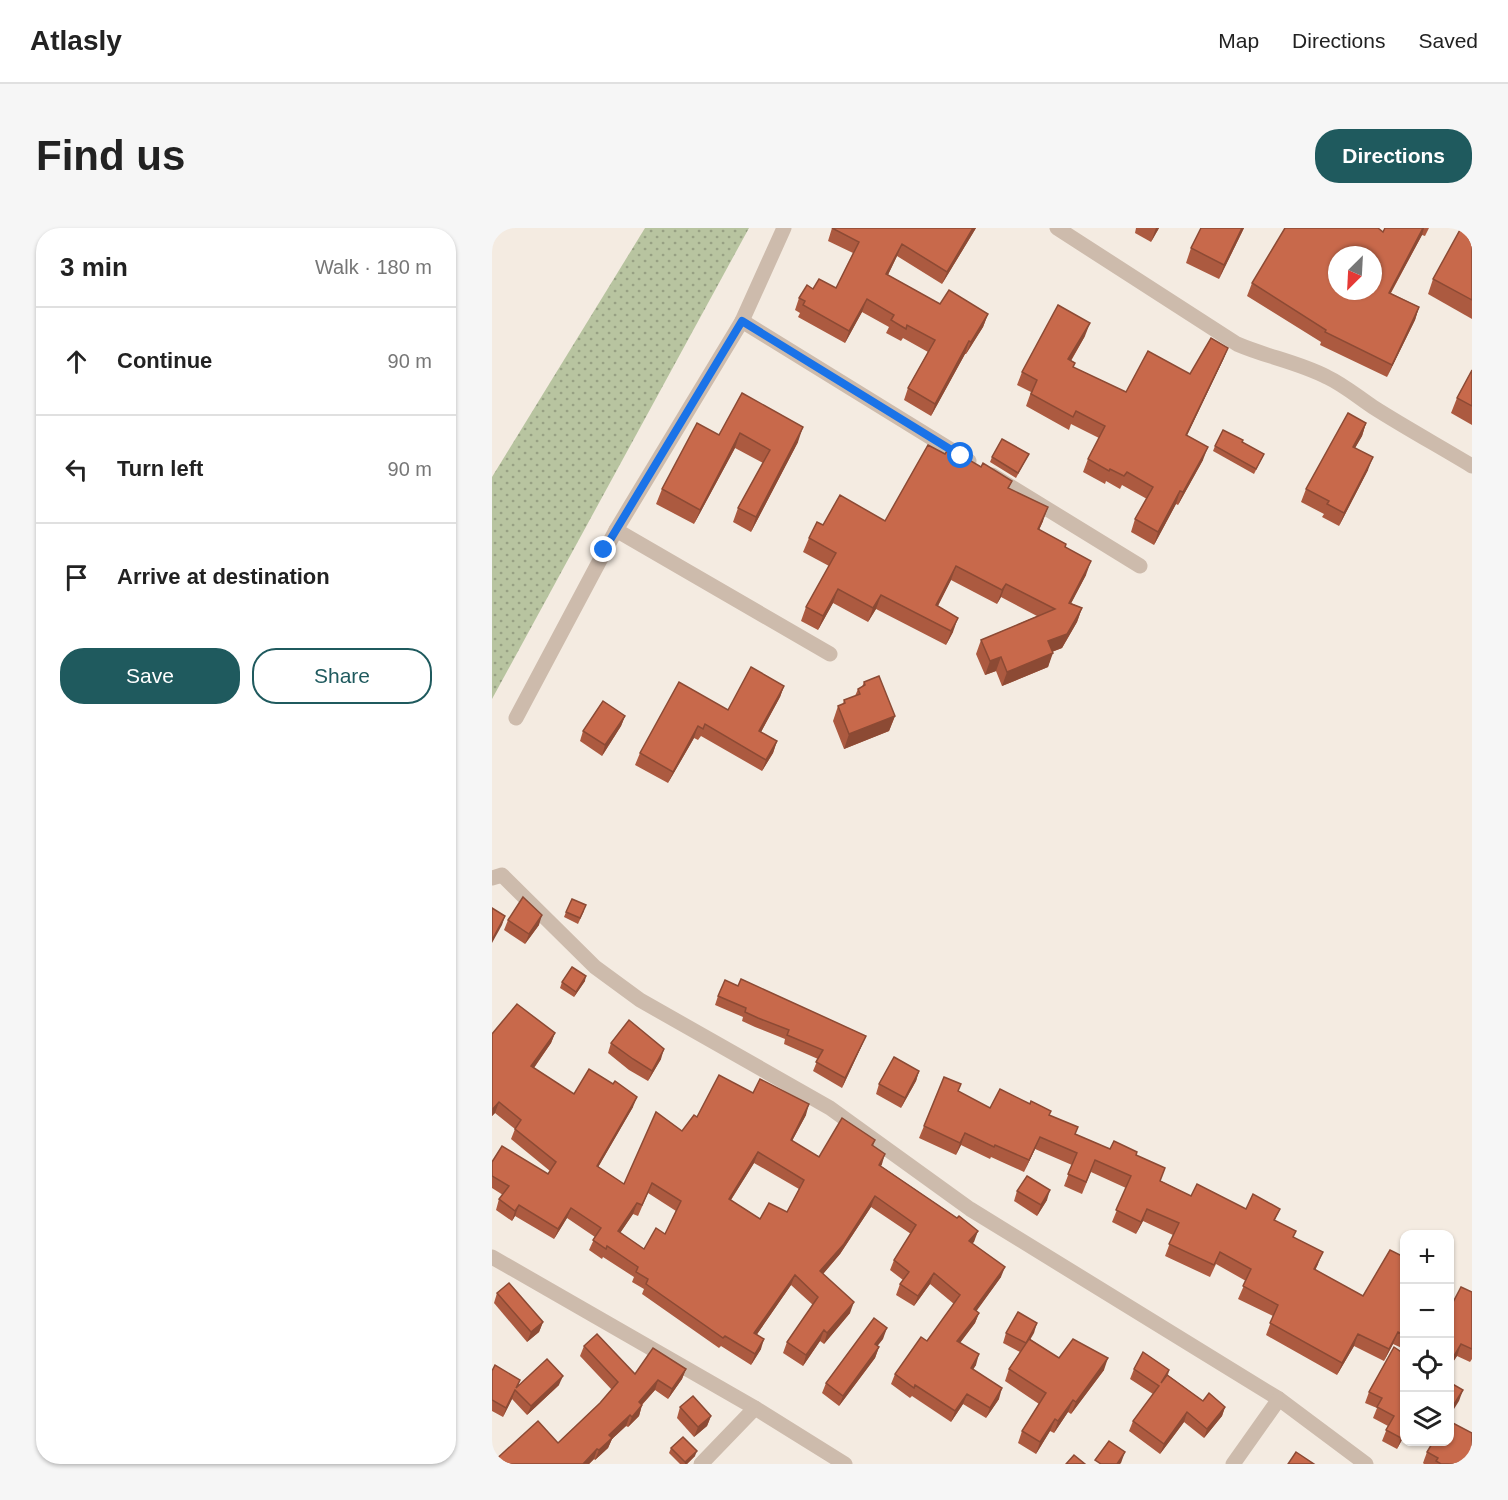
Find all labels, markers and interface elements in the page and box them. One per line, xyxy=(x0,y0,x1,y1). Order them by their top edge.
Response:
text: Atlasly xyxy=(30,25,122,56)
text: Map xyxy=(1218,29,1259,52)
text: Directions xyxy=(1292,29,1385,52)
text: Saved xyxy=(1418,29,1478,52)
button: Directions xyxy=(1315,129,1472,183)
text: Find us xyxy=(36,132,185,179)
north arrow xyxy=(1328,246,1382,300)
text: 3 min xyxy=(60,252,128,282)
text: Walk · 180 m xyxy=(315,256,432,278)
icon: ahead xyxy=(60,345,93,378)
text: Continue xyxy=(117,348,212,373)
text: 90 m xyxy=(388,350,432,372)
route start xyxy=(947,442,973,468)
icon: left xyxy=(60,453,93,486)
text: Turn left xyxy=(117,456,203,481)
text: 90 m xyxy=(388,458,432,480)
route end xyxy=(590,536,616,562)
icon: arrive xyxy=(60,561,93,594)
text: Arrive at destination xyxy=(117,564,330,589)
button: Save xyxy=(60,648,240,704)
button: Share xyxy=(252,648,432,704)
map controls xyxy=(1400,1230,1454,1446)
button: + xyxy=(1400,1230,1454,1284)
button: − xyxy=(1400,1284,1454,1338)
button: locate xyxy=(1400,1338,1454,1392)
button: layers xyxy=(1400,1392,1454,1446)

